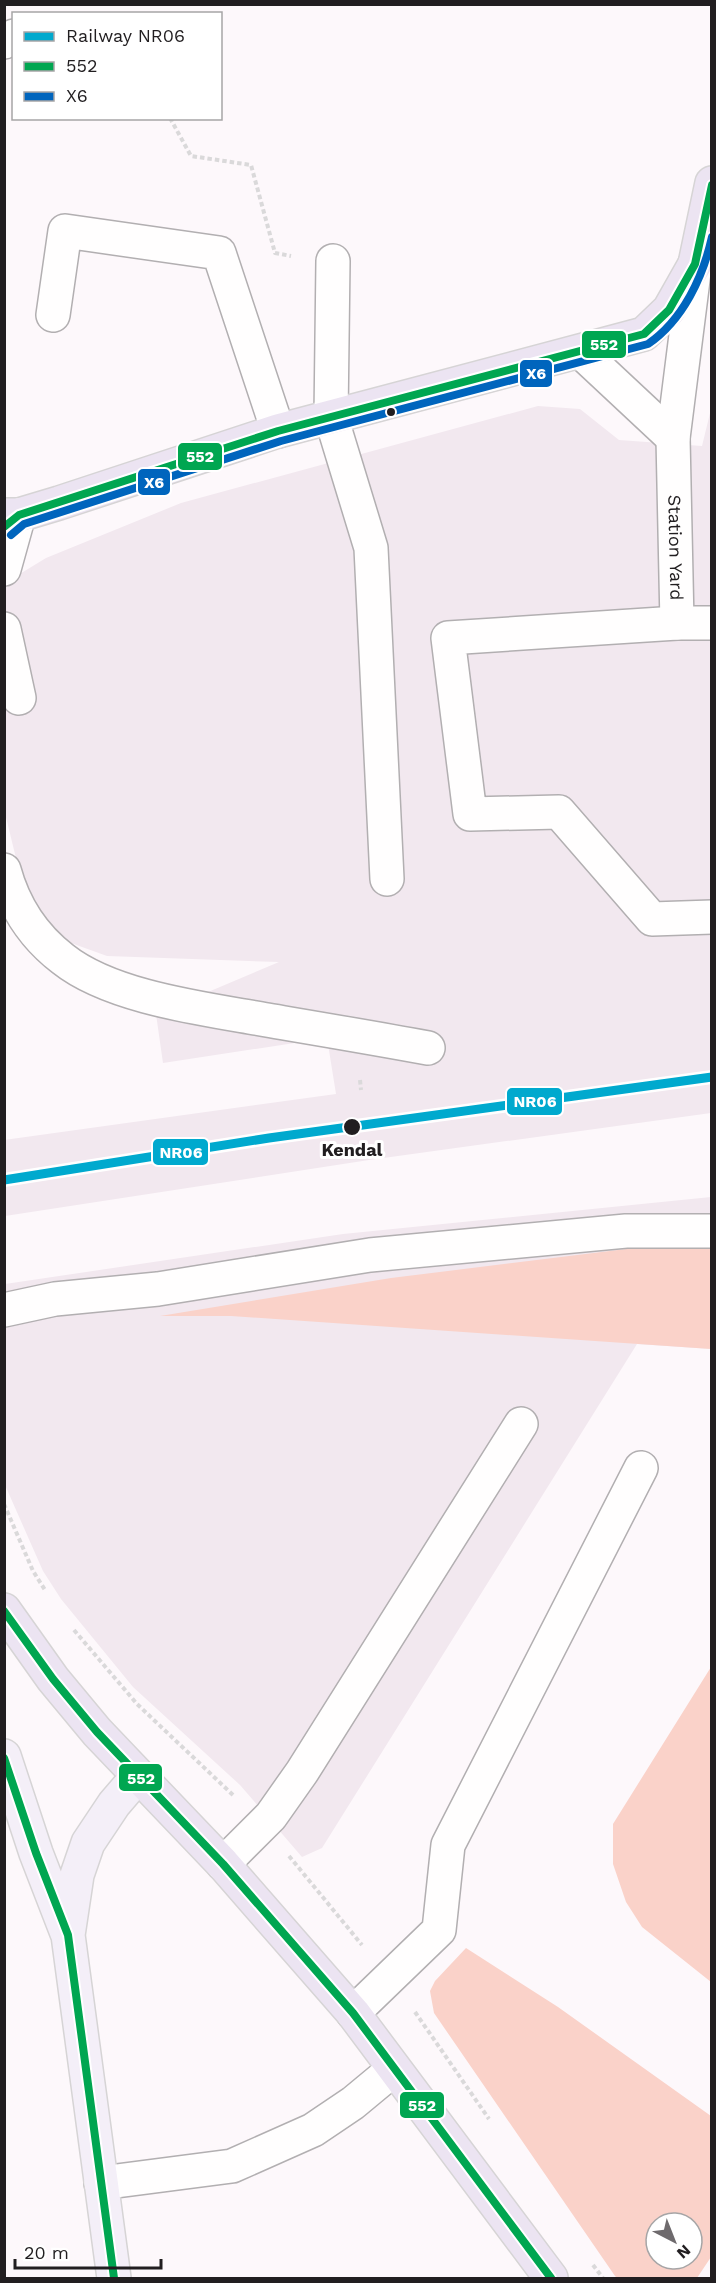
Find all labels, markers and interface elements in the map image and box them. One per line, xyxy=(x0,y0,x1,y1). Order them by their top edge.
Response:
legend xyxy=(12,12,222,120)
text: Railway NR06 xyxy=(66,25,185,46)
text: 552 xyxy=(66,55,97,76)
text: X6 xyxy=(66,85,88,106)
line badge: 552 xyxy=(581,330,627,359)
text: 552 xyxy=(590,335,618,354)
line badge: X6 xyxy=(519,359,553,388)
text: X6 xyxy=(526,364,546,383)
unlabelled marker xyxy=(385,406,397,418)
line badge: 552 xyxy=(177,442,223,471)
text: 552 xyxy=(186,447,214,466)
line badge: X6 xyxy=(137,468,171,496)
text: X6 xyxy=(144,473,164,492)
street label: Station Yard xyxy=(664,494,688,601)
line badge: NR06 xyxy=(506,1087,563,1116)
text: NR06 xyxy=(513,1092,557,1111)
marker: Kendal xyxy=(342,1117,362,1137)
line badge: NR06 xyxy=(152,1138,209,1166)
place label: Kendal xyxy=(322,1139,383,1160)
text: NR06 xyxy=(159,1143,203,1162)
line badge: 552 xyxy=(118,1763,163,1792)
text: 552 xyxy=(127,1769,155,1788)
line badge: 552 xyxy=(399,2091,445,2119)
text: 552 xyxy=(408,2096,436,2115)
north arrow xyxy=(644,2211,704,2271)
scale bar xyxy=(15,2232,160,2270)
text: N xyxy=(673,2241,694,2263)
text: 20 m xyxy=(24,2242,69,2263)

